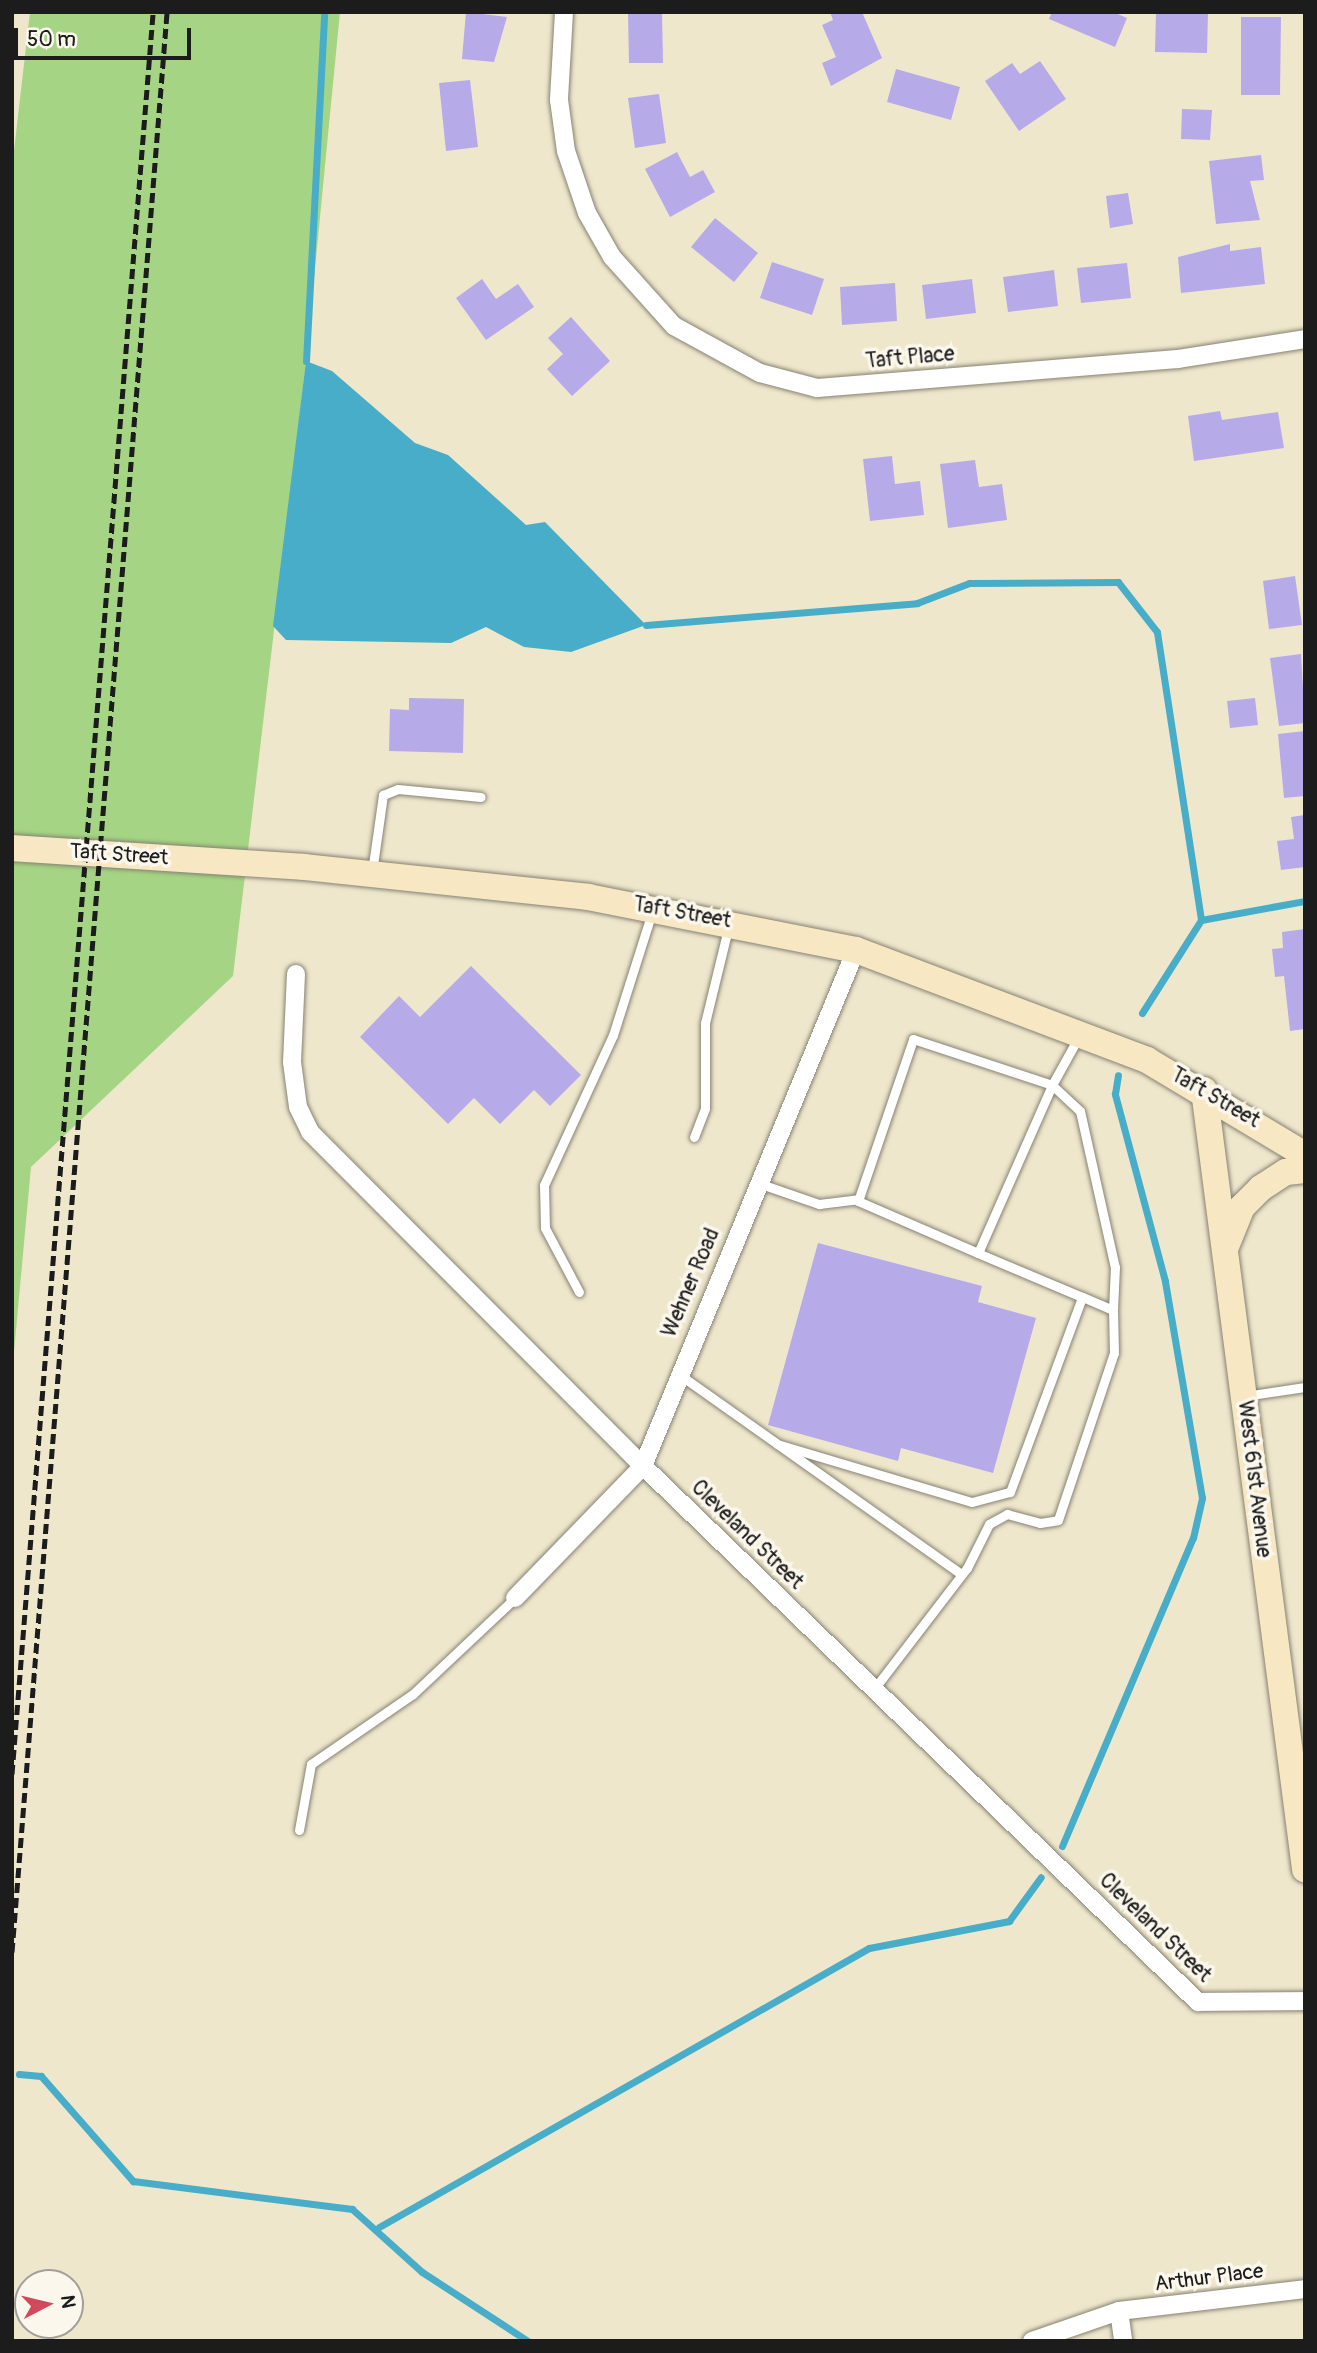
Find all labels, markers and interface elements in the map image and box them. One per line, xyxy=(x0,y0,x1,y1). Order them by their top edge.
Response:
scale bar xyxy=(18,14,194,58)
text: 50 m xyxy=(27,26,76,53)
street label: Taft Place xyxy=(865,342,955,374)
street label: Taft Street xyxy=(69,839,169,871)
street label: Taft Street xyxy=(631,892,733,934)
street label: Taft Street xyxy=(1166,1062,1264,1134)
street label: Wehner Road xyxy=(657,1225,725,1341)
street label: West 61st Avenue xyxy=(1232,1399,1276,1559)
street label: Cleveland Street xyxy=(686,1475,808,1595)
street label: Cleveland Street xyxy=(1094,1868,1216,1988)
street label: Arthur Place xyxy=(1153,2259,1265,2297)
north arrow xyxy=(14,2269,84,2339)
text: N xyxy=(55,2294,81,2310)

